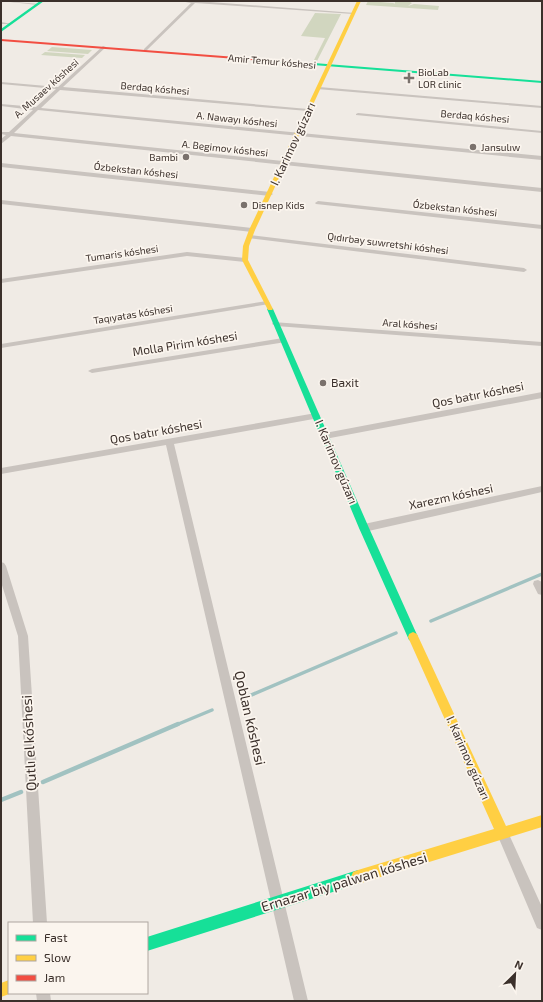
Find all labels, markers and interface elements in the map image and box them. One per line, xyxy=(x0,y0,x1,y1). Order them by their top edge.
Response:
street label: Amir Temur kóshesi xyxy=(228,51,316,71)
street label: A. Musaev kóshesi xyxy=(11,56,81,120)
place label: BioLab LOR clinic xyxy=(418,66,462,90)
marker: BioLab LOR clinic xyxy=(403,72,415,84)
street label: Berdaq kóshesi xyxy=(120,79,190,97)
street label: I. Karimov gúzarı xyxy=(267,100,317,187)
street label: Berdaq kóshesi xyxy=(440,107,510,125)
street label: A. Nawayı kóshesi xyxy=(196,109,278,129)
street label: A. Begimov kóshesi xyxy=(181,138,269,158)
place label: Jansulıw xyxy=(481,141,520,153)
marker: Jansulıw xyxy=(468,142,478,152)
place label: Bambi xyxy=(149,151,178,163)
marker: Bambi xyxy=(181,152,191,162)
street label: Ózbekstan kóshesi xyxy=(93,160,179,180)
street label: Ózbekstan kóshesi xyxy=(412,198,498,218)
place label: Disnep Kids xyxy=(252,199,305,211)
marker: Disnep Kids xyxy=(239,200,249,210)
street label: Qıdırbay suwretshi kóshesi xyxy=(327,230,449,256)
street label: Tumaris kóshesi xyxy=(85,242,159,264)
street label: Taqıyatas kóshesi xyxy=(92,302,174,326)
street label: Aral kóshesi xyxy=(382,316,438,332)
street label: Molla Pirim kóshesi xyxy=(131,328,238,358)
place label: Baxit xyxy=(331,375,359,389)
marker: Baxit xyxy=(318,378,328,388)
street label: Qos batır kóshesi xyxy=(431,378,525,411)
street label: Qos batır kóshesi xyxy=(109,416,203,447)
street label: I. Karimov gúzarı xyxy=(313,417,361,506)
street label: Xarezm kóshesi xyxy=(407,480,494,512)
street label: Qoblan kóshesi xyxy=(231,669,270,767)
street label: Qutlı el kóshesi xyxy=(17,695,40,791)
street label: I. Karimov gúzarı xyxy=(444,714,494,802)
street label: Ernazar biy palwan kóshesi xyxy=(259,848,429,915)
legend xyxy=(8,922,148,994)
text: Fast xyxy=(44,930,68,944)
text: Slow xyxy=(44,950,71,964)
north arrow xyxy=(495,954,535,994)
text: N xyxy=(513,957,526,972)
text: Jam xyxy=(44,970,65,984)

